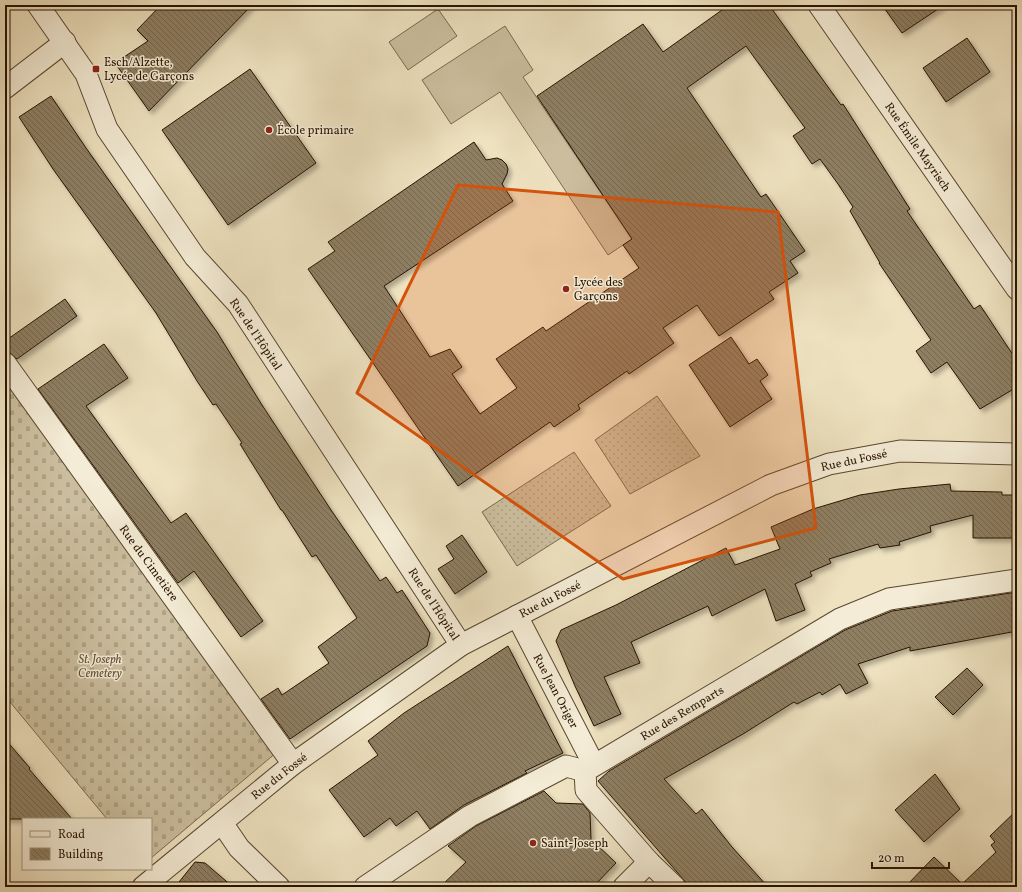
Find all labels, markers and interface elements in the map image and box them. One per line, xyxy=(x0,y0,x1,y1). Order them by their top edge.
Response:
place label: Esch/Alzette, Lycée de Garçons xyxy=(104,55,194,85)
marker: Esch/Alzette, Lycée de Garçons xyxy=(91,64,101,74)
street label: Rue Émile Mayrisch xyxy=(880,99,955,195)
place label: École primaire xyxy=(277,122,354,139)
marker: École primaire xyxy=(264,125,274,135)
place label: Lycée des Garçons xyxy=(574,275,623,305)
marker: Lycée des Garçons xyxy=(561,284,571,294)
street label: Rue de l'Hôpital xyxy=(225,295,285,374)
street label: Rue du Fossé xyxy=(820,446,889,476)
street label: Rue du Cimetière xyxy=(115,522,182,605)
street label: Rue de l'Hôpital xyxy=(404,565,463,644)
street label: Rue du Fossé xyxy=(517,577,584,622)
street label: Rue Jean Origer xyxy=(529,651,582,732)
park label: St. Joseph Cemetery xyxy=(78,652,122,682)
street label: Rue des Remparts xyxy=(638,683,727,745)
street label: Rue du Fossé xyxy=(248,750,311,804)
legend xyxy=(22,818,152,870)
text: Road xyxy=(58,827,85,843)
place label: Saint-Joseph xyxy=(541,836,608,852)
marker: Saint-Joseph xyxy=(528,838,538,848)
scale bar xyxy=(872,844,949,870)
text: Building xyxy=(58,847,103,863)
text: 20 m xyxy=(878,851,905,867)

